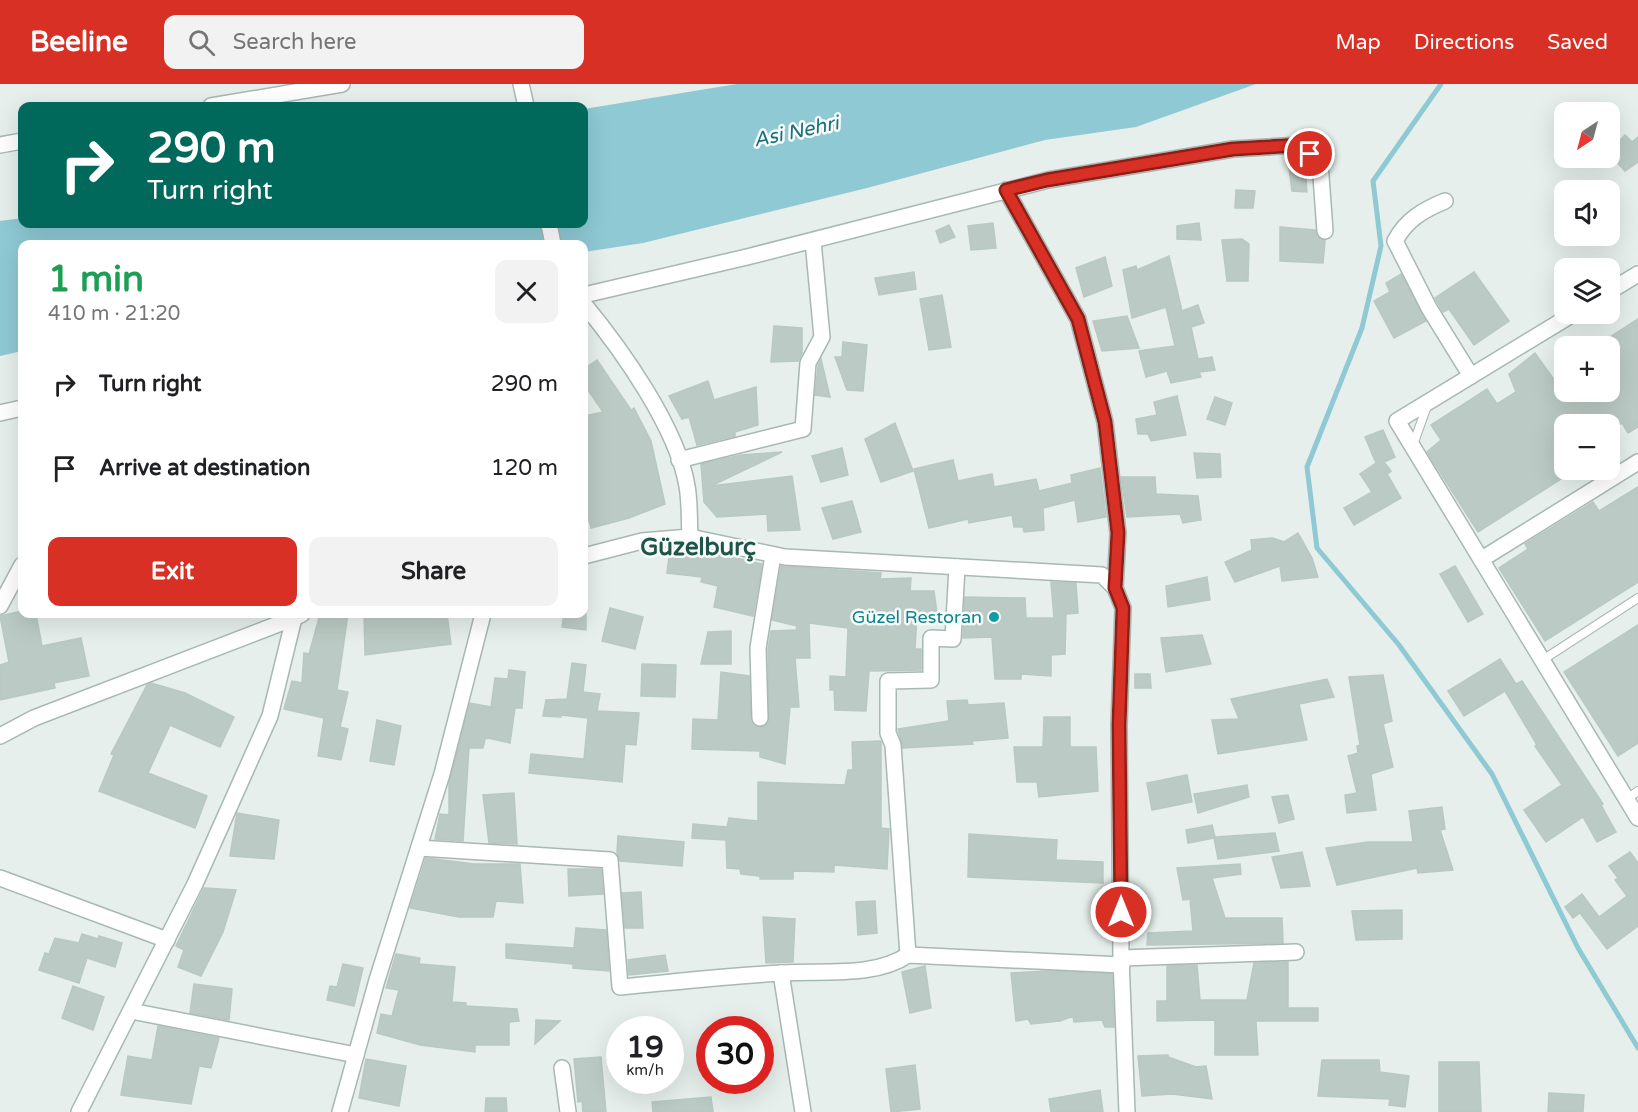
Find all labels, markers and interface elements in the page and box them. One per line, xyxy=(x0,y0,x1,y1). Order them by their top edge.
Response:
search box xyxy=(164,15,584,69)
text: Beeline xyxy=(30,25,128,59)
icon: search xyxy=(185,26,218,59)
text: Search here xyxy=(233,29,357,55)
text: Map xyxy=(1335,30,1381,55)
text: Directions xyxy=(1414,30,1514,55)
text: Saved xyxy=(1547,30,1608,55)
north arrow xyxy=(1554,102,1620,168)
map controls xyxy=(1554,102,1620,480)
water label: Asi Nehri xyxy=(751,111,844,153)
text: 290 m xyxy=(147,123,276,174)
icon: right xyxy=(48,126,126,204)
pin xyxy=(1284,128,1335,179)
icon: arrive xyxy=(1293,137,1326,170)
text: Turn right xyxy=(147,174,273,207)
button: sound xyxy=(1554,180,1620,246)
text: 1 min xyxy=(48,258,144,301)
button: layers xyxy=(1554,258,1620,324)
button: close xyxy=(495,260,558,323)
text: 410 m · 21:20 xyxy=(48,302,180,326)
button: + xyxy=(1554,336,1620,402)
icon: right xyxy=(48,368,81,401)
text: Turn right xyxy=(99,371,201,397)
text: 290 m xyxy=(491,371,558,397)
button: − xyxy=(1554,414,1620,480)
icon: arrive xyxy=(48,452,81,485)
text: Arrive at destination xyxy=(99,455,310,481)
text: 120 m xyxy=(491,455,558,481)
district label: Güzelburç xyxy=(640,533,756,562)
button: Exit xyxy=(48,537,297,606)
button: Share xyxy=(309,537,558,606)
place label: Güzel Restoran xyxy=(852,606,982,628)
marker: Güzel Restoran xyxy=(987,610,1001,624)
position arrow xyxy=(1089,880,1153,944)
speed limit sign: 30 xyxy=(696,1016,774,1094)
text: 19 xyxy=(626,1029,664,1066)
text: km/h xyxy=(626,1061,664,1079)

